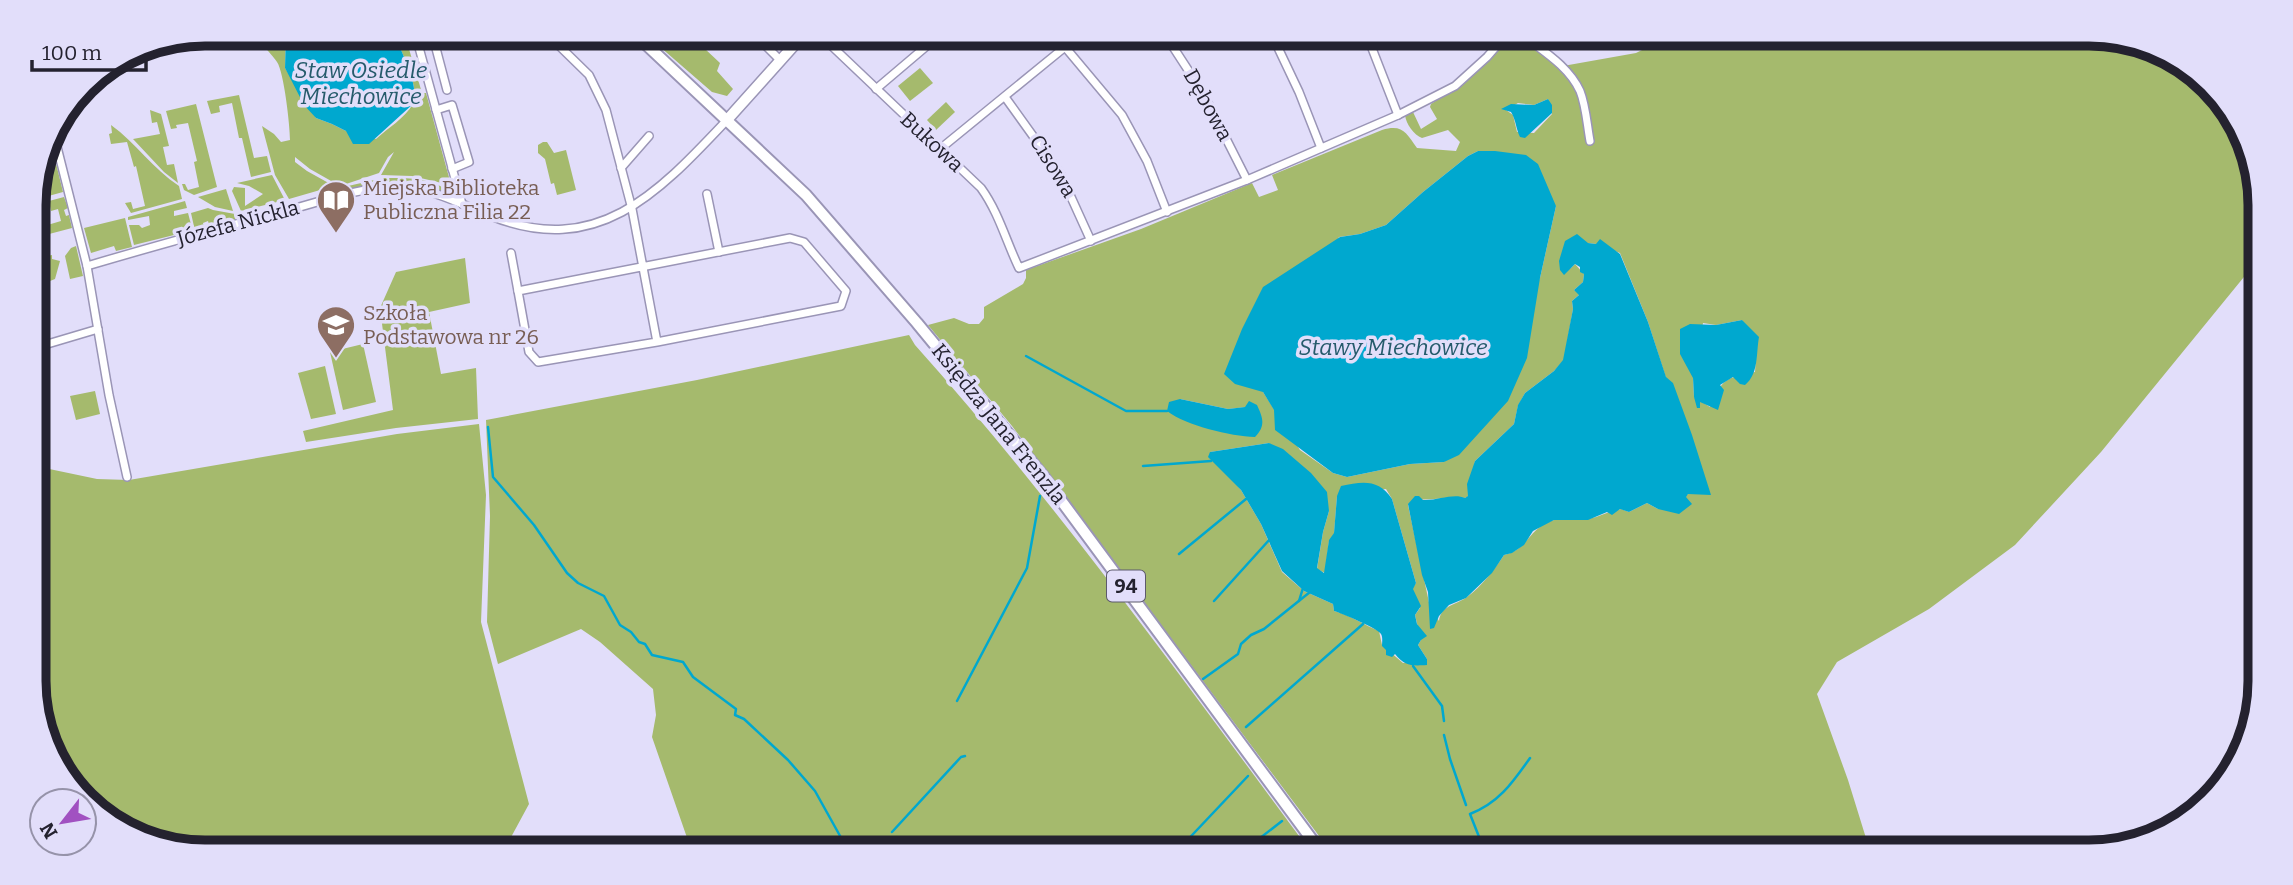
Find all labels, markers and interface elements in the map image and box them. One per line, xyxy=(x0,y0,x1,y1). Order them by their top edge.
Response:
scale bar xyxy=(32,28,145,72)
text: 100 m xyxy=(42,40,102,66)
water label: Staw Osiedle Miechowice xyxy=(295,56,428,110)
street label: Dębowa xyxy=(1178,65,1239,146)
street label: Bukowa xyxy=(895,106,969,178)
street label: Cisowa xyxy=(1024,130,1083,202)
place label: Miejska Biblioteka Publiczna Filia 22 xyxy=(363,175,540,225)
library icon: Miejska Biblioteka Publiczna Filia 22 xyxy=(315,179,357,234)
street label: Józefa Nickla xyxy=(173,194,302,252)
place label: Szkoła Podstawowa nr 26 xyxy=(363,300,539,350)
school or university icon: Szkoła Podstawowa nr 26 xyxy=(315,304,357,359)
water label: Stawy Miechowice xyxy=(1298,333,1488,361)
street label: Księdza Jana Frenzla xyxy=(926,338,1072,510)
road number: 94 xyxy=(1107,570,1145,601)
north arrow xyxy=(28,787,98,857)
text: N xyxy=(35,818,62,843)

